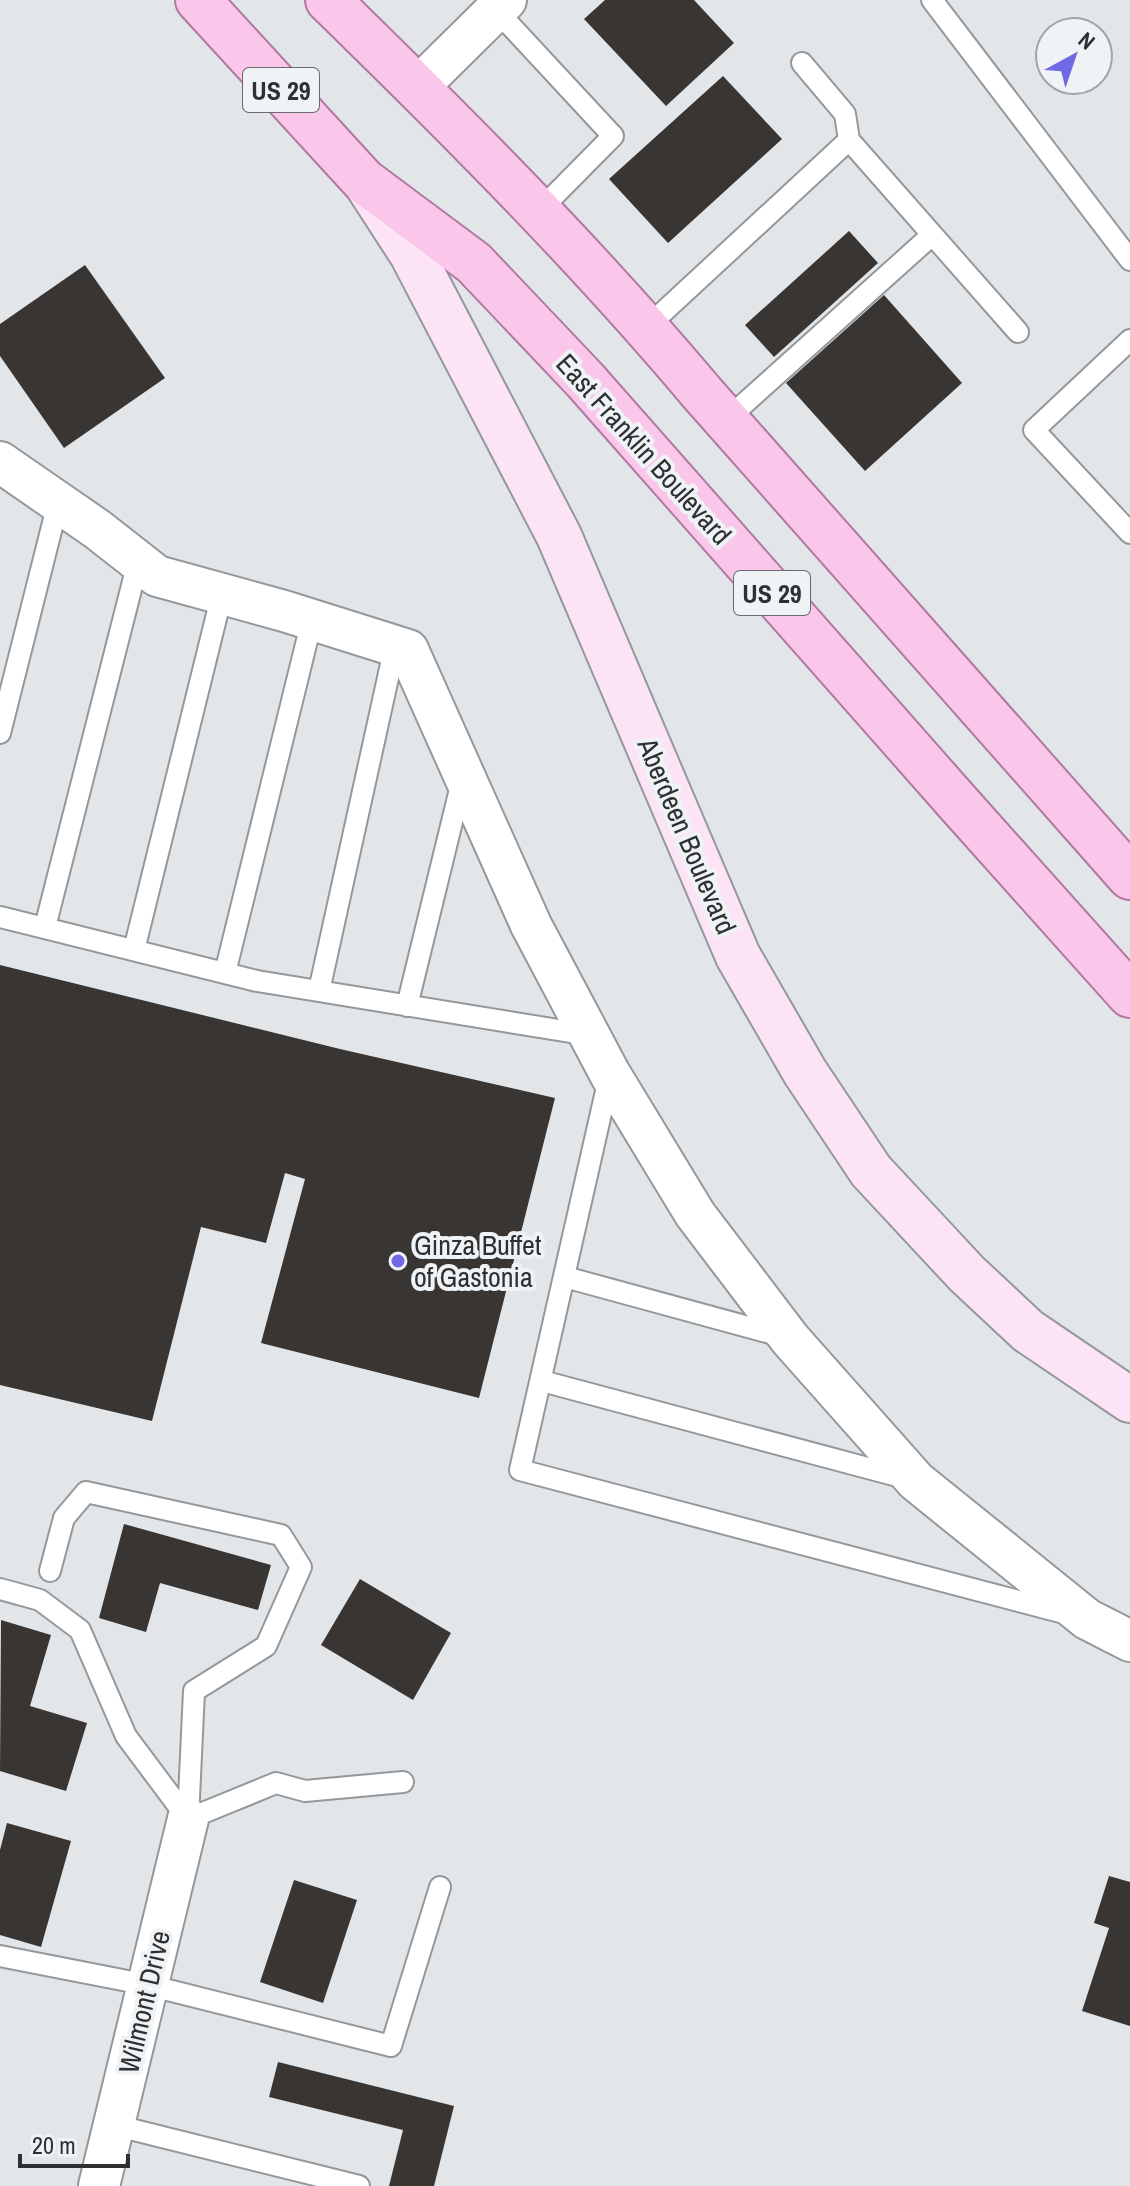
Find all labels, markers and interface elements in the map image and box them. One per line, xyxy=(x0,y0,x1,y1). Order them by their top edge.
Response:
north arrow xyxy=(1034,16,1114,96)
text: N xyxy=(1072,25,1101,56)
road number: US 29 xyxy=(243,68,319,112)
street label: East Franklin Boulevard xyxy=(548,345,740,553)
road number: US 29 xyxy=(734,571,810,615)
street label: Aberdeen Boulevard xyxy=(628,731,745,940)
place label: Ginza Buffet of Gastonia xyxy=(414,1226,541,1296)
marker: Ginza Buffet of Gastonia xyxy=(389,1252,407,1270)
street label: Wilmont Drive xyxy=(109,1927,179,2077)
scale bar xyxy=(20,2118,128,2168)
text: 20 m xyxy=(32,2129,76,2161)

